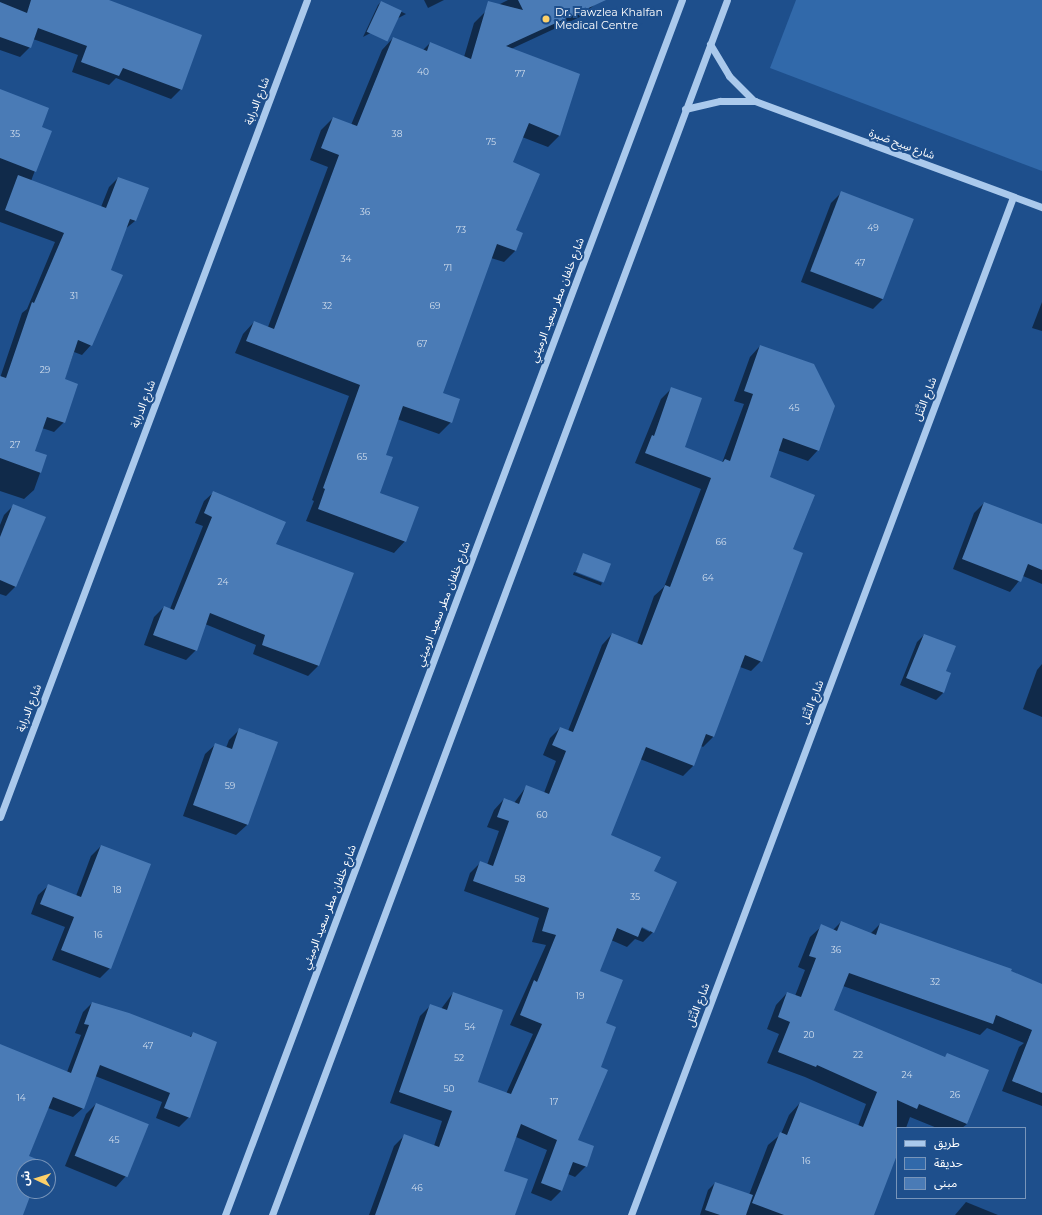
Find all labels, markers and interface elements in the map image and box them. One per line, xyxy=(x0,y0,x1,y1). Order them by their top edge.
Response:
place label: Dr. Fawzlea Khalfan Medical Centre xyxy=(555,6,663,32)
marker: Dr. Fawzlea Khalfan Medical Centre xyxy=(540,13,552,25)
house number: 40 xyxy=(417,67,429,77)
house number: 77 xyxy=(515,69,525,79)
street label: شارع الدرابة xyxy=(242,75,272,127)
street label: شارع سِيح صَبرة xyxy=(867,126,937,162)
house number: 35 xyxy=(10,129,20,139)
house number: 38 xyxy=(392,129,402,139)
house number: 75 xyxy=(486,137,496,147)
house number: 36 xyxy=(360,207,370,217)
house number: 49 xyxy=(867,223,879,233)
house number: 73 xyxy=(456,225,466,235)
street label: شارع خلفان مطر سعيد الرميثي xyxy=(527,236,587,364)
house number: 34 xyxy=(340,254,352,264)
house number: 47 xyxy=(855,258,865,268)
house number: 71 xyxy=(444,263,452,273)
house number: 31 xyxy=(70,291,78,301)
house number: 32 xyxy=(322,301,332,311)
house number: 69 xyxy=(430,301,440,311)
house number: 67 xyxy=(417,339,427,349)
house number: 29 xyxy=(40,365,50,375)
street label: شارع النَّتَل xyxy=(911,375,939,423)
street label: شارع الدرابة xyxy=(128,378,158,430)
house number: 45 xyxy=(788,403,800,413)
house number: 27 xyxy=(10,440,20,450)
house number: 65 xyxy=(357,452,367,462)
house number: 66 xyxy=(716,537,726,547)
street label: شارع خلفان مطر سعيد الرميثي xyxy=(413,540,473,668)
house number: 64 xyxy=(702,573,714,583)
house number: 24 xyxy=(218,577,228,587)
street label: شارع النَّتَل xyxy=(798,678,826,726)
street label: شارع الدرابة xyxy=(14,682,44,734)
house number: 59 xyxy=(225,781,235,791)
house number: 60 xyxy=(536,810,548,820)
street label: شارع خلفان مطر سعيد الرميثي xyxy=(299,843,359,971)
house number: 58 xyxy=(515,874,525,884)
house number: 18 xyxy=(113,885,121,895)
house number: 35 xyxy=(630,892,640,902)
house number: 16 xyxy=(94,930,102,940)
house number: 36 xyxy=(831,945,841,955)
house number: 32 xyxy=(930,977,940,987)
street label: شارع النَّتَل xyxy=(684,981,712,1029)
house number: 19 xyxy=(576,991,584,1001)
house number: 54 xyxy=(464,1022,476,1032)
house number: 20 xyxy=(803,1030,815,1040)
house number: 47 xyxy=(143,1041,153,1051)
house number: 22 xyxy=(853,1050,863,1060)
house number: 52 xyxy=(454,1053,464,1063)
house number: 24 xyxy=(902,1070,912,1080)
house number: 50 xyxy=(443,1084,455,1094)
house number: 26 xyxy=(950,1090,960,1100)
house number: 14 xyxy=(16,1093,26,1103)
house number: 17 xyxy=(550,1097,558,1107)
legend xyxy=(896,1127,1026,1199)
house number: 45 xyxy=(108,1135,120,1145)
text: طريق xyxy=(934,1135,960,1150)
text: حديقة xyxy=(934,1155,963,1170)
house number: 16 xyxy=(802,1156,810,1166)
north arrow xyxy=(16,1159,56,1199)
text: ش xyxy=(18,1170,33,1186)
text: مبنى xyxy=(934,1175,957,1190)
house number: 46 xyxy=(411,1183,423,1193)

